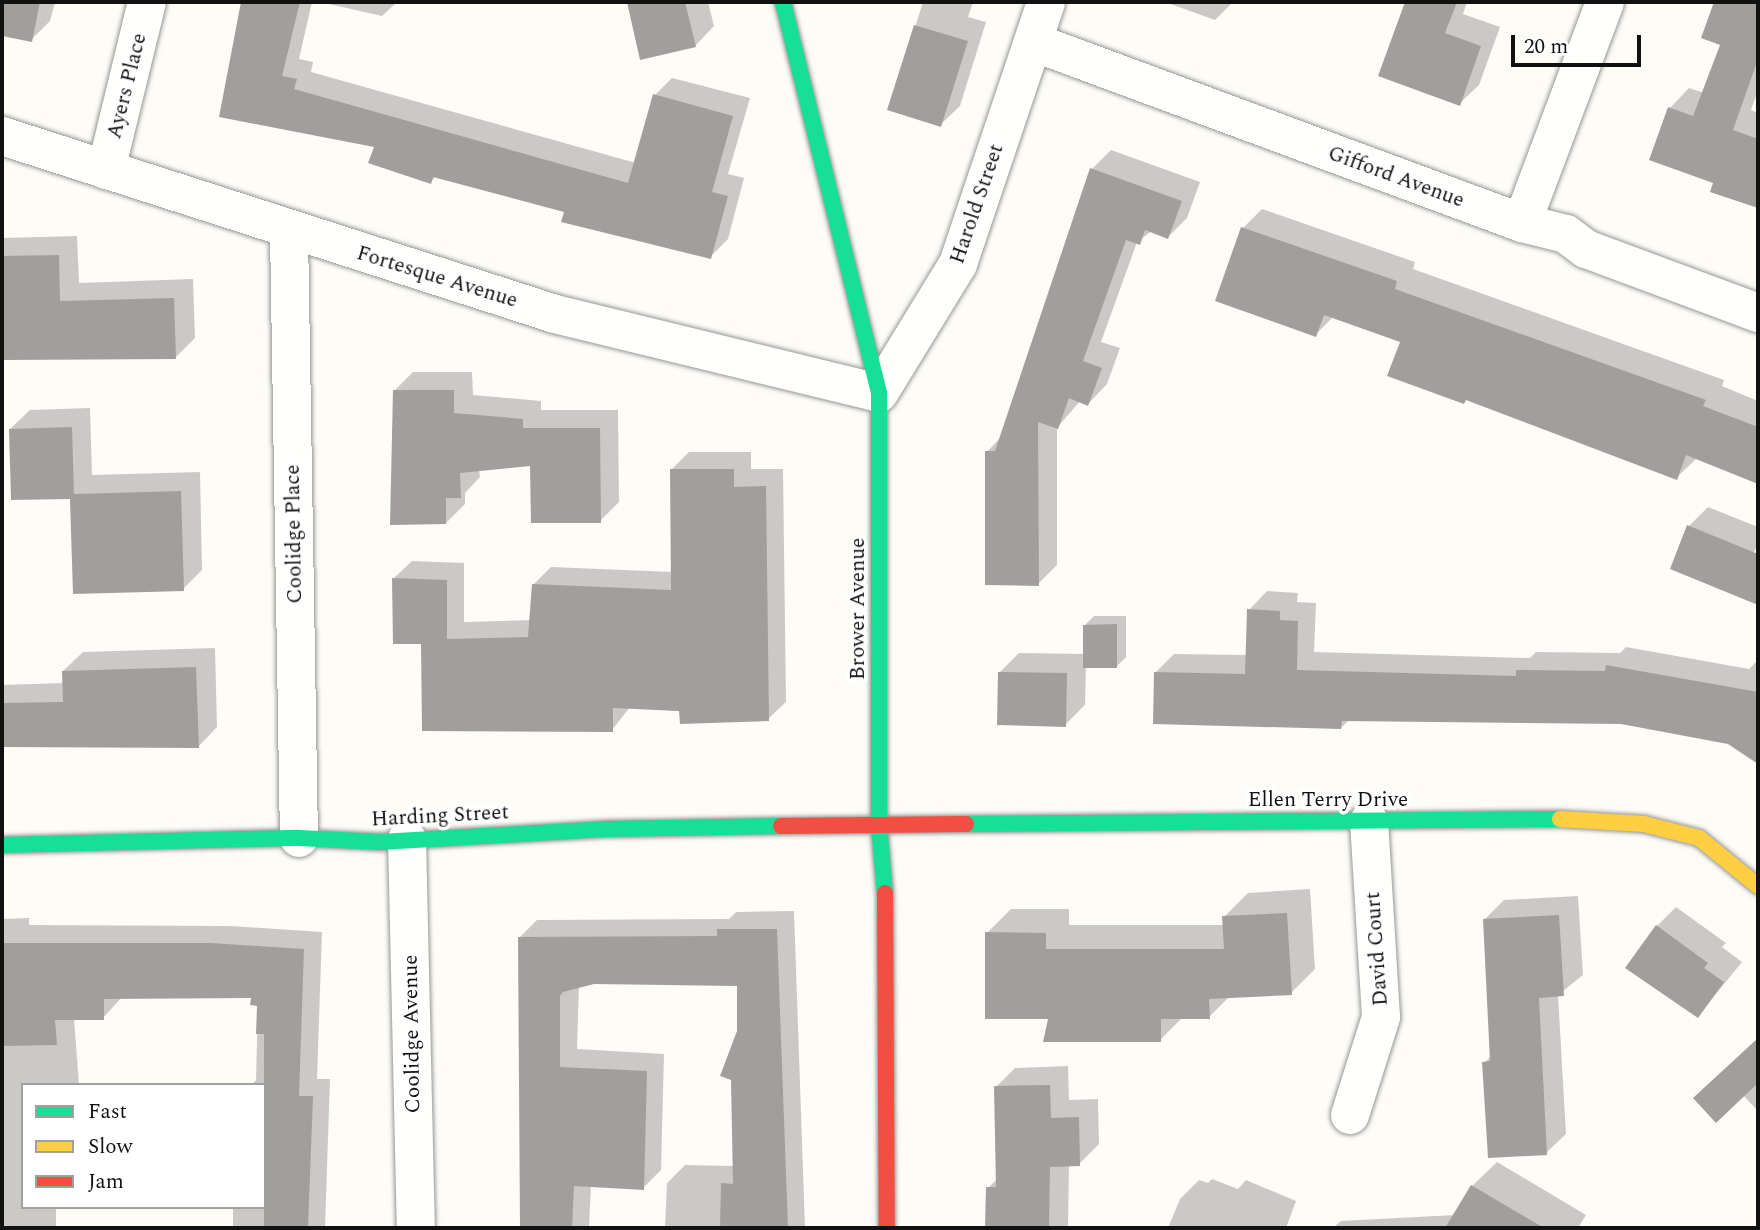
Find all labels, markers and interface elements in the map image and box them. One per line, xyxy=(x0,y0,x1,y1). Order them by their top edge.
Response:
scale bar xyxy=(1515,21,1644,65)
street label: Ayers Place xyxy=(102,31,152,141)
text: 20 m xyxy=(1524,31,1568,63)
street label: Harold Street xyxy=(945,141,1009,267)
street label: Gifford Avenue xyxy=(1324,141,1468,213)
street label: Fortesque Avenue xyxy=(354,241,520,313)
street label: Coolidge Place xyxy=(280,464,308,604)
street label: Brower Avenue xyxy=(845,538,871,680)
street label: Ellen Terry Drive xyxy=(1248,787,1408,813)
street label: Harding Street xyxy=(371,800,509,832)
street label: David Court xyxy=(1360,891,1394,1007)
street label: Coolidge Avenue xyxy=(398,955,426,1113)
legend xyxy=(21,1083,266,1209)
text: Fast xyxy=(88,1096,127,1128)
text: Slow xyxy=(88,1131,132,1163)
text: Jam xyxy=(88,1166,124,1198)

